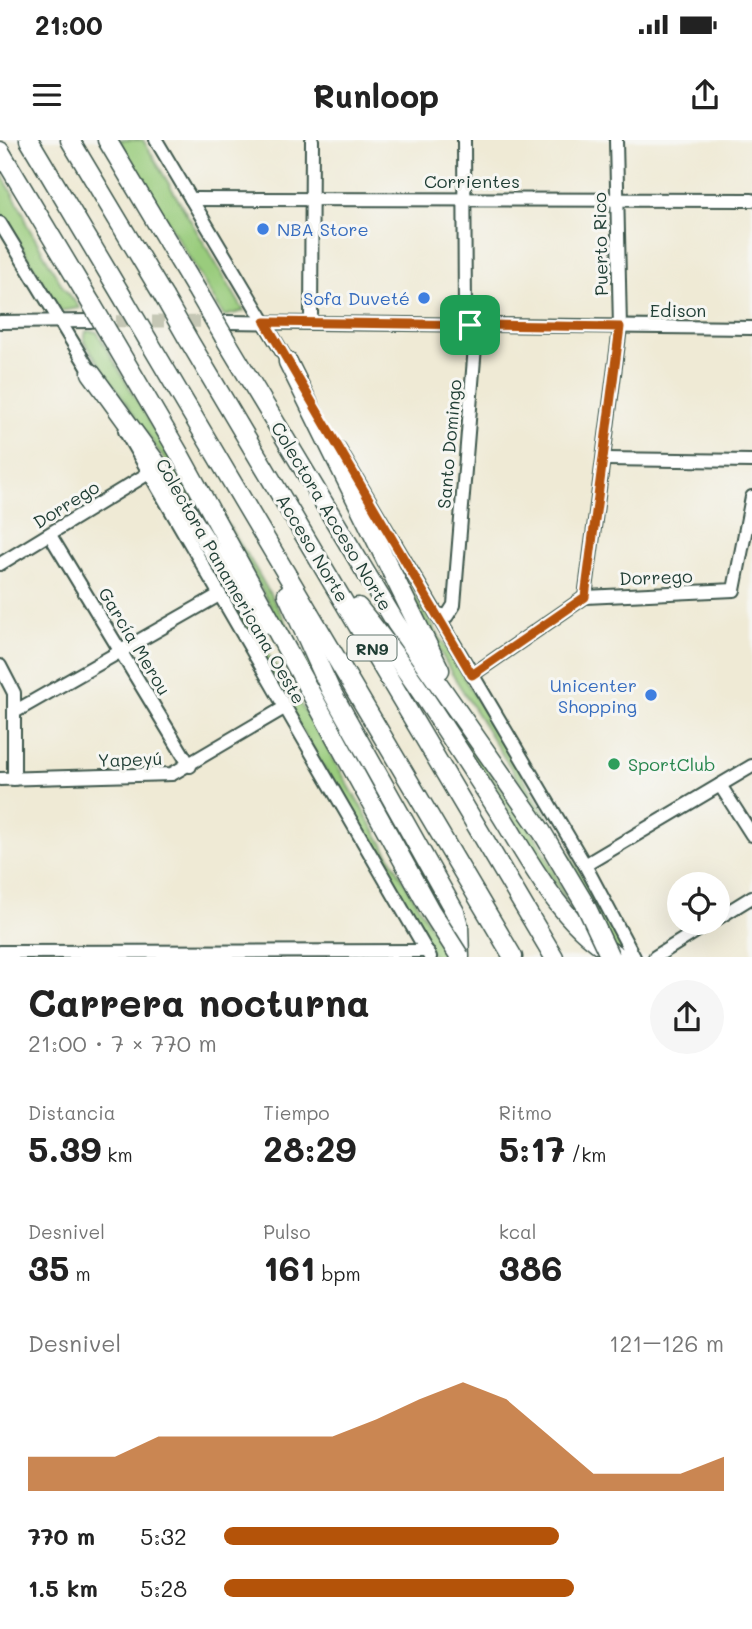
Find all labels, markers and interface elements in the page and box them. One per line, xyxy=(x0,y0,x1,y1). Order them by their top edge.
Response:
text: 21:00 xyxy=(35,8,103,42)
text: Runloop xyxy=(313,74,439,116)
icon: menu xyxy=(28,76,66,114)
icon: share xyxy=(686,76,724,114)
street label: Corrientes xyxy=(424,169,520,193)
street label: Puerto Rico xyxy=(587,192,613,296)
place label: NBA Store xyxy=(277,217,369,241)
marker: NBA Store xyxy=(255,221,271,237)
place label: Sofa Duveté xyxy=(303,286,410,310)
marker: Sofa Duveté xyxy=(416,290,432,306)
pin xyxy=(440,295,500,355)
street label: Edison xyxy=(650,298,706,322)
icon: arrive xyxy=(451,306,489,344)
street label: Santo Domingo xyxy=(431,378,467,510)
street label: Colectora Acceso Norte xyxy=(267,418,397,614)
street label: Colectora Panamericana Oeste xyxy=(151,454,311,708)
street label: Dorrego xyxy=(29,474,104,534)
street label: Acceso Norte xyxy=(272,490,354,606)
street label: Dorrego xyxy=(619,564,693,590)
street label: García Merou xyxy=(93,583,177,699)
road number: RN9 xyxy=(348,635,396,660)
place label: Unicenter Shopping xyxy=(550,673,637,718)
marker: Unicenter Shopping xyxy=(643,687,659,703)
street label: Yapeyú xyxy=(97,746,163,772)
place label: SportClub xyxy=(628,752,716,776)
marker: SportClub xyxy=(606,756,622,772)
map controls xyxy=(667,872,730,935)
button: locate xyxy=(667,872,730,935)
text: Carrera nocturna xyxy=(28,977,370,1027)
button: share xyxy=(650,980,724,1054)
text: 21:00 · 7 × 770 m xyxy=(28,1028,217,1058)
text: Distancia xyxy=(28,1100,116,1125)
text: Tiempo xyxy=(263,1100,330,1125)
text: Ritmo xyxy=(499,1100,551,1125)
text: 5.39 xyxy=(28,1125,101,1171)
text: 28:29 xyxy=(263,1125,356,1171)
text: 5:17 xyxy=(499,1125,565,1171)
text: km xyxy=(101,1142,133,1167)
text: /km xyxy=(565,1142,607,1167)
text: Desnivel xyxy=(28,1219,105,1244)
text: Pulso xyxy=(263,1219,311,1244)
text: kcal xyxy=(499,1219,537,1244)
text: 35 xyxy=(28,1244,69,1290)
text: 161 xyxy=(263,1244,316,1290)
text: 386 xyxy=(499,1244,563,1290)
text: m xyxy=(69,1261,91,1286)
text: bpm xyxy=(316,1261,361,1286)
text: Desnivel xyxy=(28,1328,121,1358)
text: 121–126 m xyxy=(609,1328,724,1358)
text: 770 m xyxy=(28,1521,95,1551)
text: 5:32 xyxy=(140,1521,187,1551)
text: 1.5 km xyxy=(28,1573,98,1603)
text: 5:28 xyxy=(140,1573,187,1603)

